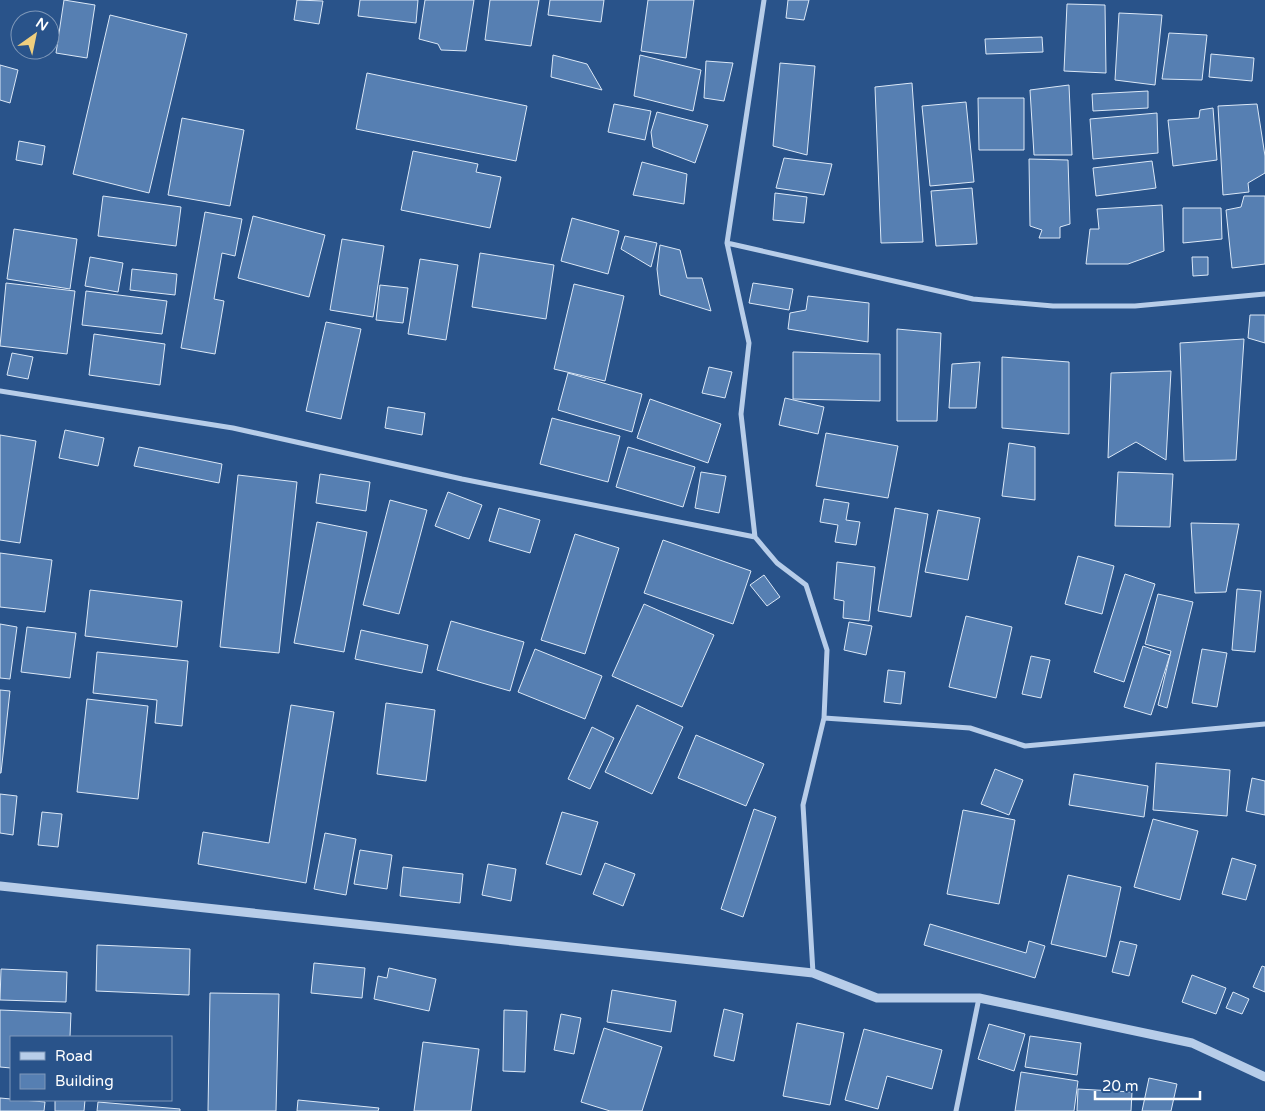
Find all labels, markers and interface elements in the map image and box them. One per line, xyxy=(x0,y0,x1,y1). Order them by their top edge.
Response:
north arrow xyxy=(10,10,60,60)
text: N xyxy=(32,14,51,35)
legend xyxy=(10,1036,172,1101)
text: Road xyxy=(55,1047,93,1065)
scale bar xyxy=(1095,1068,1200,1100)
text: Building xyxy=(55,1072,114,1090)
text: 20 m xyxy=(1102,1077,1139,1095)

